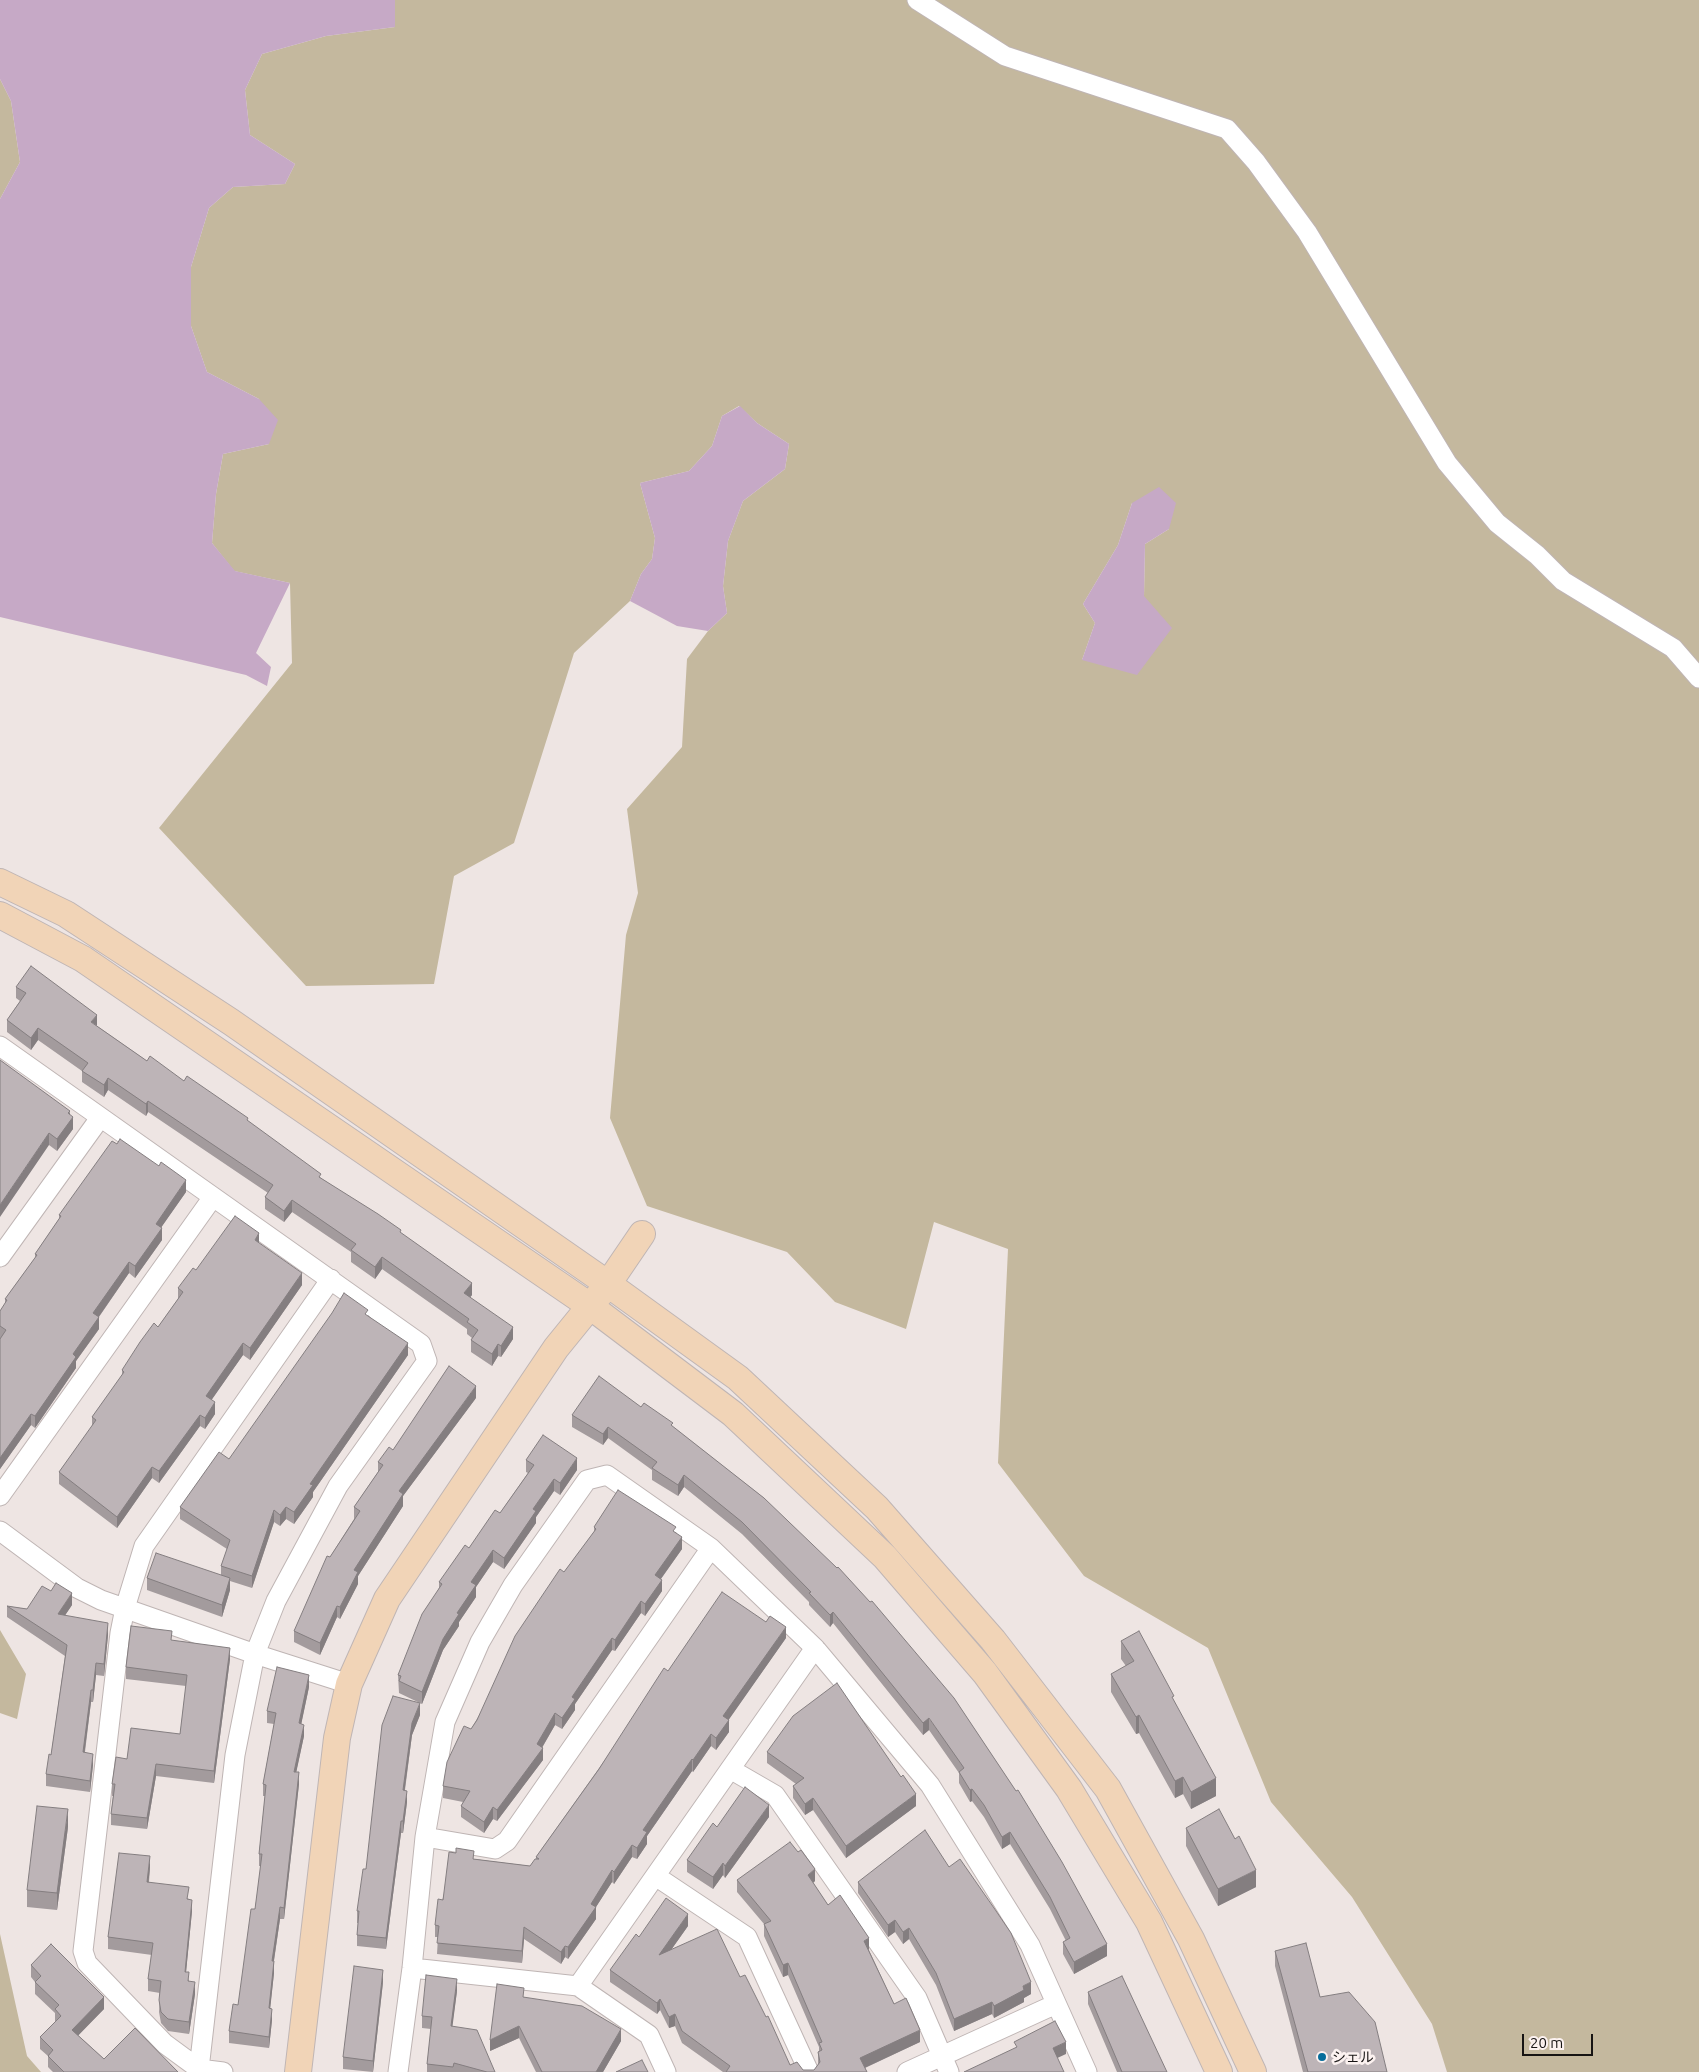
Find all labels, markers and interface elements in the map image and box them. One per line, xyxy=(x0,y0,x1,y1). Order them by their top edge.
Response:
scale bar xyxy=(1524,2024,1595,2056)
text: 20 m xyxy=(1530,2034,1563,2051)
place label: シェル xyxy=(1332,2049,1374,2065)
marker: シェル xyxy=(1316,2051,1328,2063)

